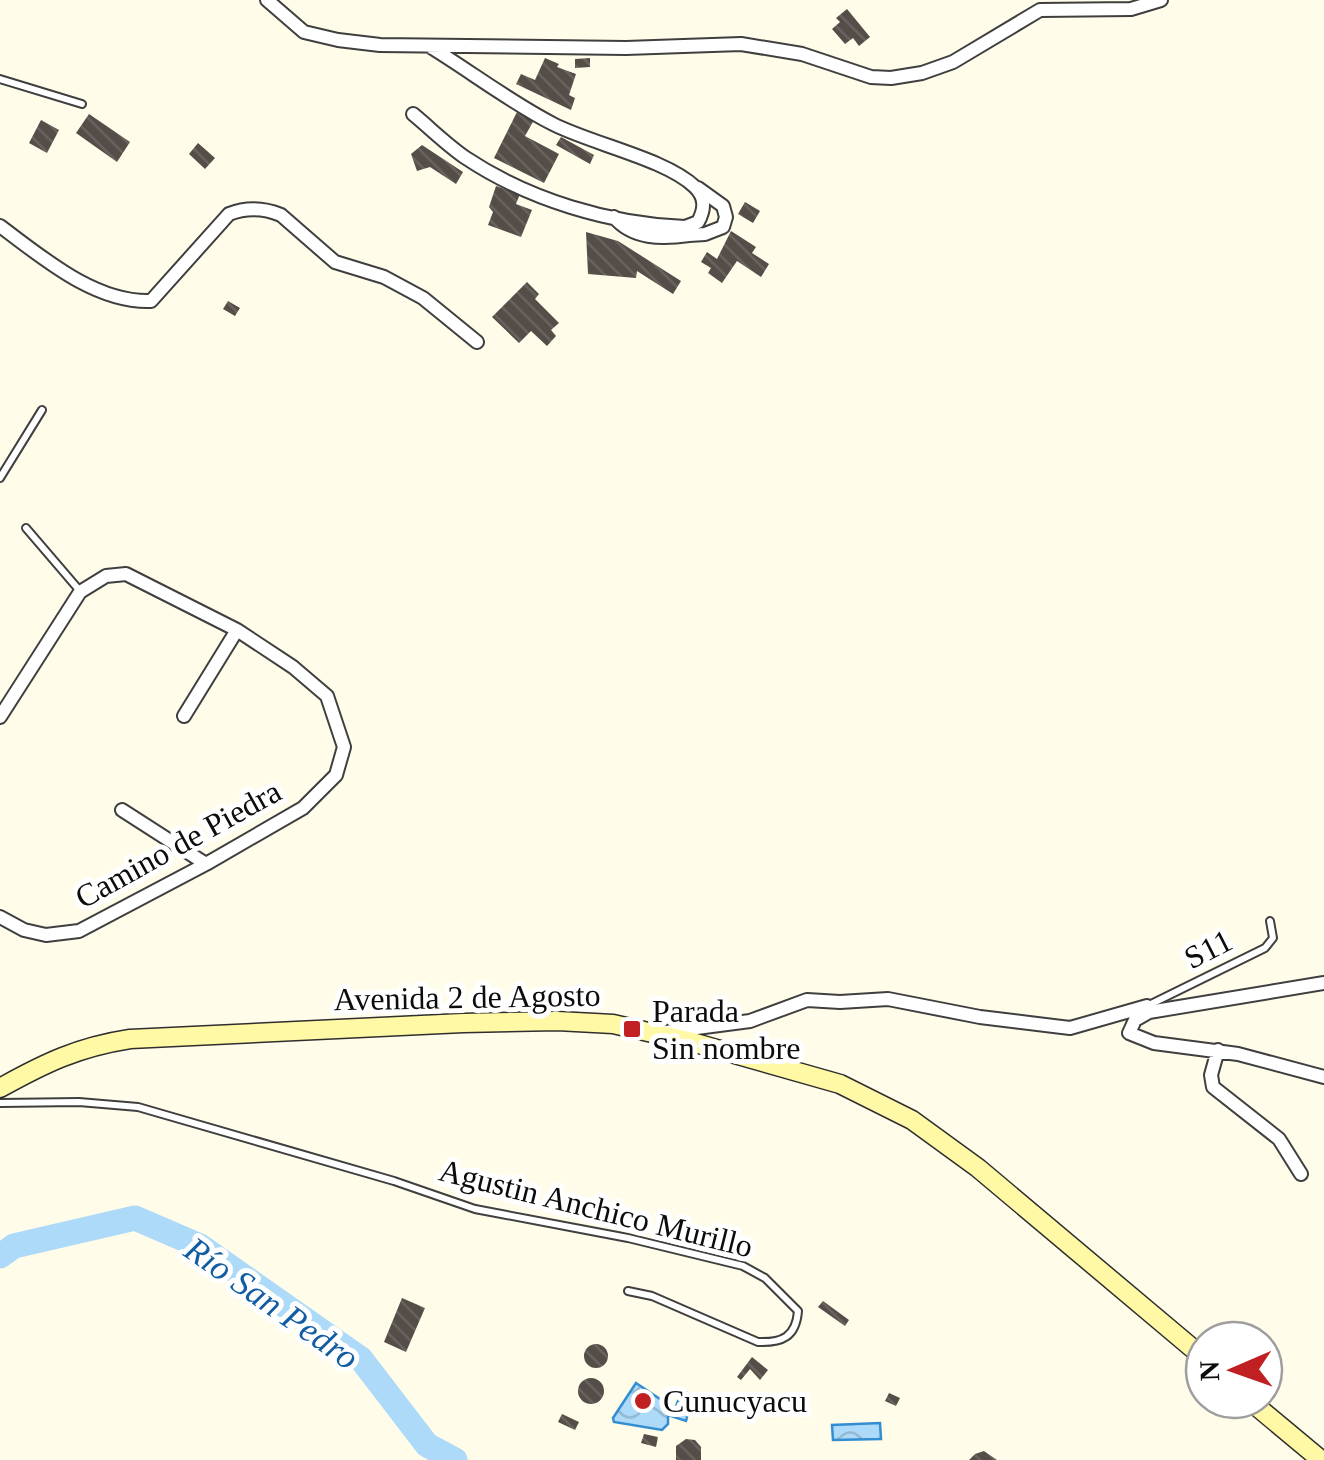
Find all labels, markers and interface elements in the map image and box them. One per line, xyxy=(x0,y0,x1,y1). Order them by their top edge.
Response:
street label: Camino de Piedra xyxy=(69,773,287,915)
street label: S11 xyxy=(1178,922,1238,976)
street label: Avenida 2 de Agosto xyxy=(333,977,601,1017)
place label: Parada Sin nombre xyxy=(652,993,800,1066)
marker: Parada Sin nombre xyxy=(621,1018,643,1040)
street label: Agustin Anchico Murillo xyxy=(436,1152,756,1264)
water label: Río San Pedro xyxy=(177,1229,366,1378)
north arrow xyxy=(1184,1320,1284,1420)
text: N xyxy=(1194,1360,1225,1382)
place label: Cunucyacu xyxy=(663,1383,807,1419)
marker: Cunucyacu xyxy=(632,1390,654,1412)

